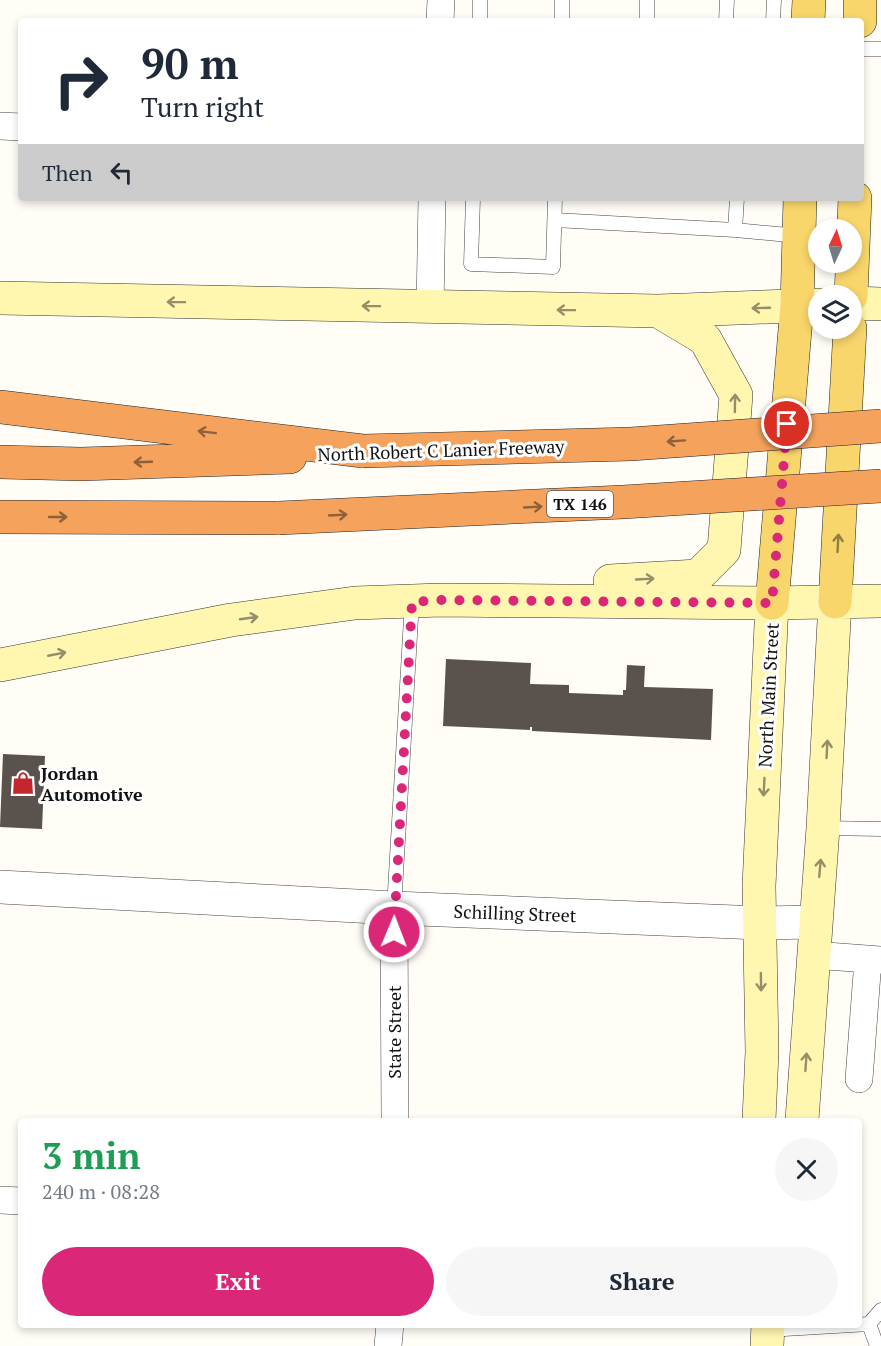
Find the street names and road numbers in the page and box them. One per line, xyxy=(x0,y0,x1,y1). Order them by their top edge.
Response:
street label: North Robert C Lanier Freeway xyxy=(317,434,566,466)
road number: TX 146 xyxy=(547,491,613,517)
street label: North Main Street xyxy=(752,622,784,768)
street label: Schilling Street xyxy=(453,899,577,927)
street label: State Street xyxy=(382,985,406,1079)

